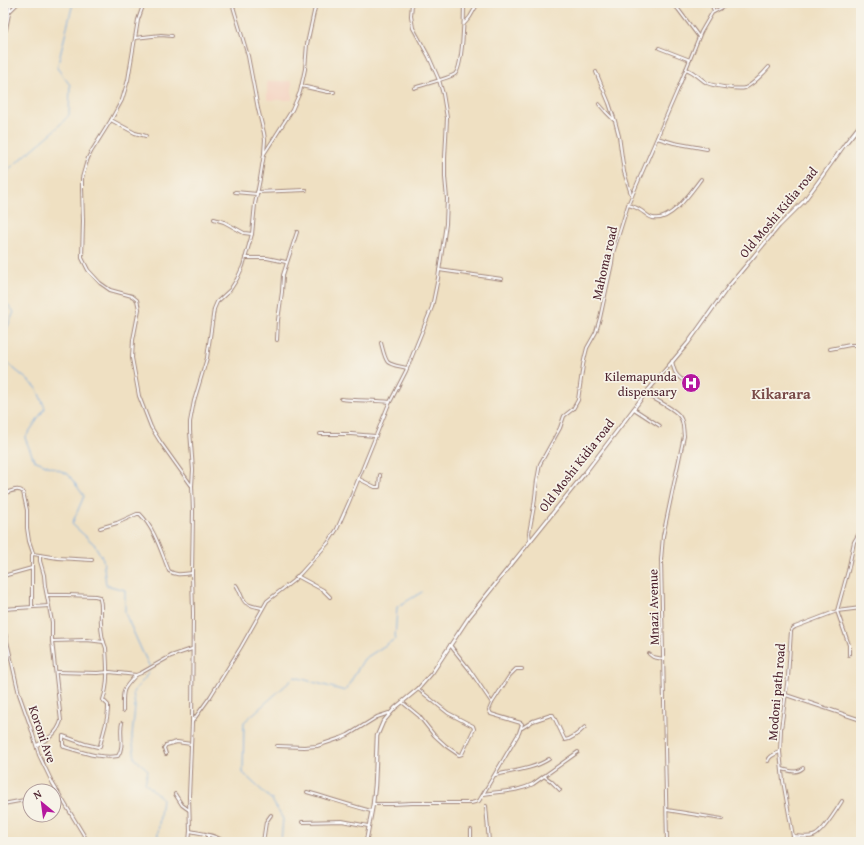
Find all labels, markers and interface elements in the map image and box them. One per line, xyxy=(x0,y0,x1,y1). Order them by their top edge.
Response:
street label: Old Moshi Kidia road xyxy=(735,163,822,262)
street label: Mahoma road xyxy=(587,224,622,302)
place label: Kilemapunda dispensary xyxy=(605,367,678,401)
hospital icon: Kilemapunda dispensary xyxy=(680,372,702,394)
district label: Kikarara xyxy=(751,383,811,404)
street label: Old Moshi Kidia road xyxy=(534,415,619,516)
street label: Mnazi Avenue xyxy=(643,569,664,645)
street label: Modoni path road xyxy=(763,643,790,741)
street label: Koroni Ave xyxy=(24,703,61,765)
north arrow xyxy=(22,783,62,823)
text: N xyxy=(30,785,45,803)

